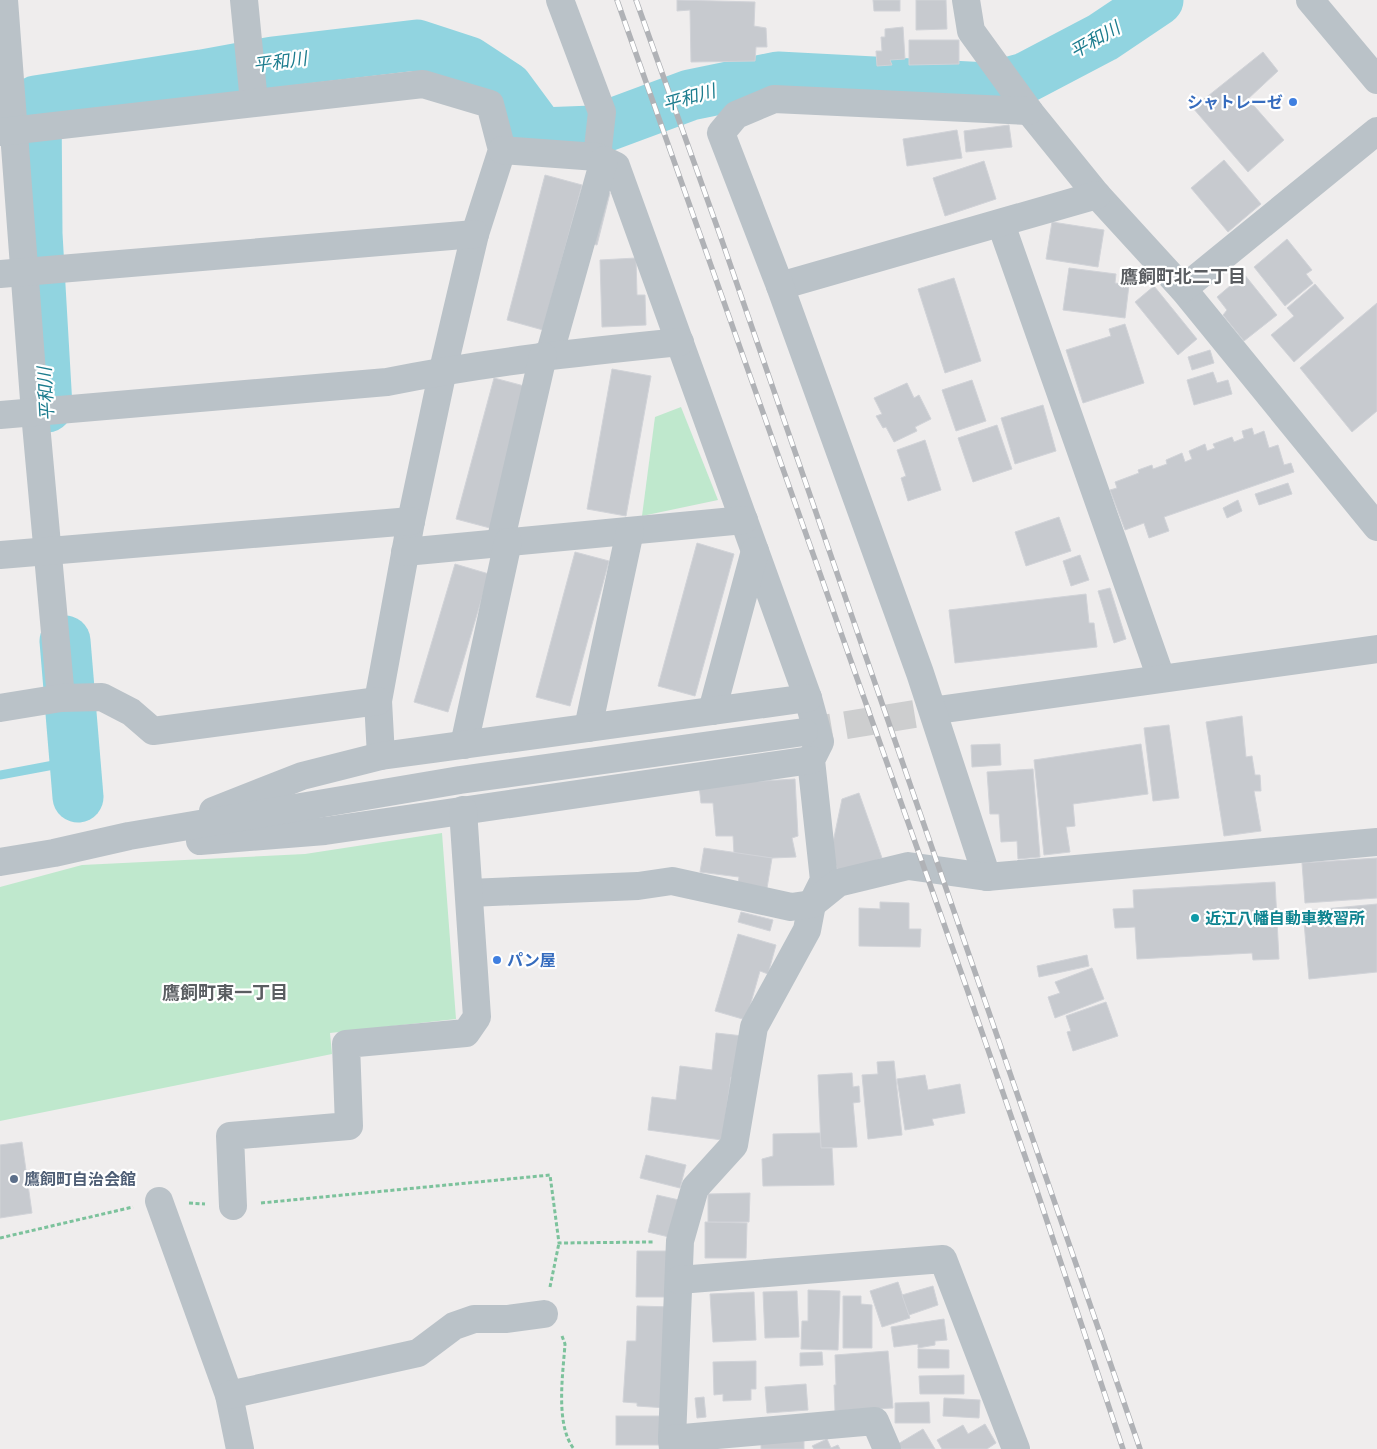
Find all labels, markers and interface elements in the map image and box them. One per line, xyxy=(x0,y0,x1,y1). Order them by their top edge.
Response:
water label: 平和川 xyxy=(1066,16,1126,63)
water label: 平和川 xyxy=(252,47,310,77)
water label: 平和川 xyxy=(660,79,720,116)
place label: シャトレーゼ xyxy=(1187,93,1283,112)
marker: シャトレーゼ xyxy=(1287,96,1299,108)
district label: 鷹飼町北二丁目 xyxy=(1120,266,1246,288)
water label: 平和川 xyxy=(33,364,58,422)
place label: 近江八幡自動車教習所 xyxy=(1205,909,1365,928)
marker: 近江八幡自動車教習所 xyxy=(1189,912,1201,924)
place label: パン屋 xyxy=(507,951,556,970)
marker: パン屋 xyxy=(491,954,503,966)
district label: 鷹飼町東一丁目 xyxy=(162,982,288,1004)
place label: 鷹飼町自治会館 xyxy=(24,1170,136,1189)
marker: 鷹飼町自治会館 xyxy=(8,1173,20,1185)

